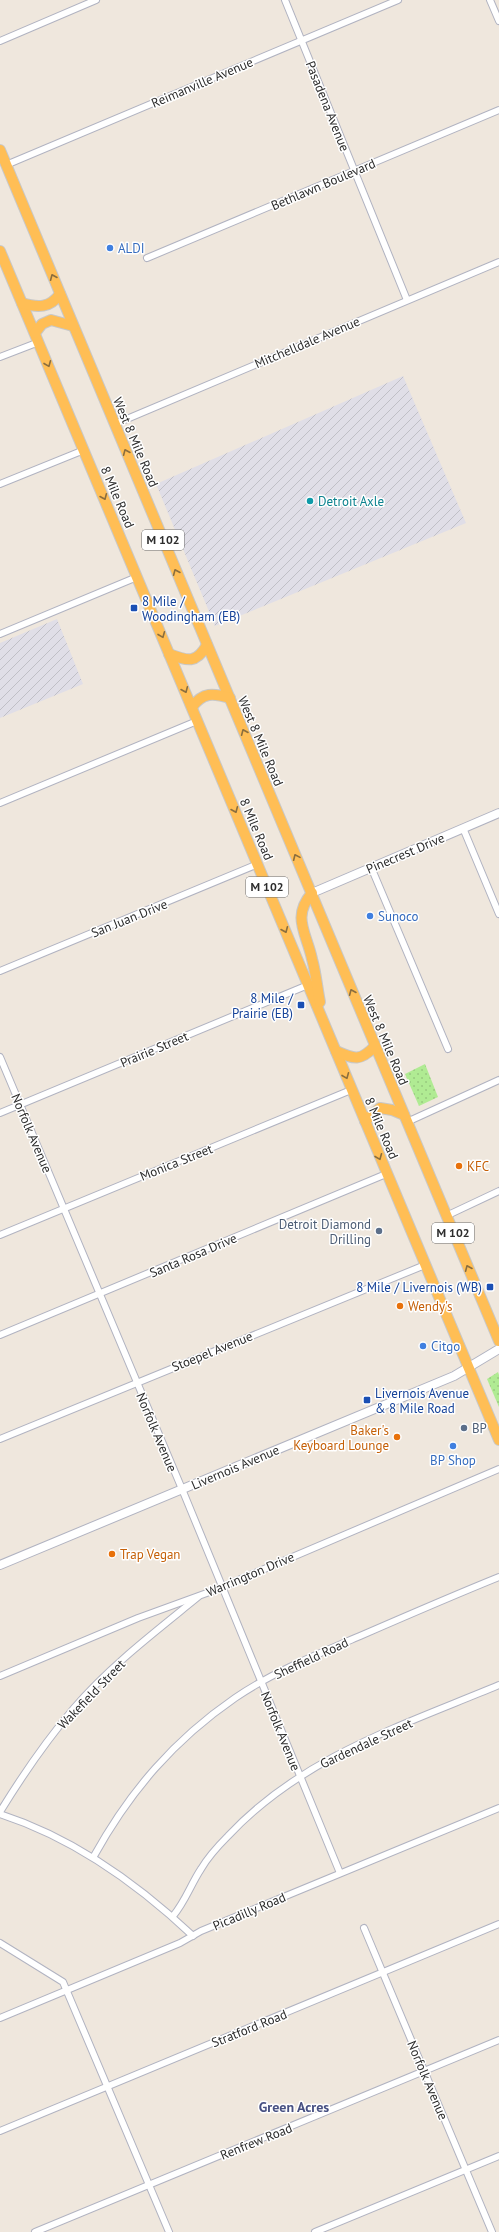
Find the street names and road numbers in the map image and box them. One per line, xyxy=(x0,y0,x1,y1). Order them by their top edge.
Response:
street label: Reimanville Avenue xyxy=(149,53,256,112)
street label: Pasadena Avenue xyxy=(302,58,353,154)
street label: Bethlawn Boulevard xyxy=(268,155,378,214)
street label: Mitchelldale Avenue xyxy=(252,313,362,372)
street label: West 8 Mile Road xyxy=(109,395,162,490)
street label: 8 Mile Road xyxy=(97,464,138,531)
road number: M 102 xyxy=(142,530,184,550)
street label: West 8 Mile Road xyxy=(234,694,287,789)
street label: 8 Mile Road xyxy=(236,796,277,863)
street label: Pinecrest Drive xyxy=(363,829,447,878)
road number: M 102 xyxy=(246,877,288,897)
street label: San Juan Drive xyxy=(89,895,170,941)
street label: West 8 Mile Road xyxy=(359,993,412,1088)
street label: Prairie Street xyxy=(118,1027,191,1071)
street label: Norfolk Avenue xyxy=(7,1091,56,1175)
street label: 8 Mile Road xyxy=(361,1095,402,1162)
street label: Monica Street xyxy=(137,1140,216,1185)
road number: M 102 xyxy=(432,1223,474,1243)
street label: Santa Rosa Drive xyxy=(147,1229,240,1282)
street label: Stoepel Avenue xyxy=(169,1328,255,1375)
street label: Norfolk Avenue xyxy=(132,1390,181,1474)
street label: Livernois Avenue xyxy=(189,1441,282,1494)
street label: Warrington Drive xyxy=(204,1548,297,1601)
street label: Sheffield Road xyxy=(271,1634,351,1683)
street label: Wakefield Street xyxy=(54,1655,129,1733)
street label: Norfolk Avenue xyxy=(257,1689,304,1774)
street label: Gardendale Street xyxy=(317,1714,416,1772)
street label: Picadilly Road xyxy=(210,1888,288,1934)
street label: Stratford Road xyxy=(209,2006,289,2051)
street label: Norfolk Avenue xyxy=(403,2038,452,2122)
street label: Renfrew Road xyxy=(218,2119,295,2164)

